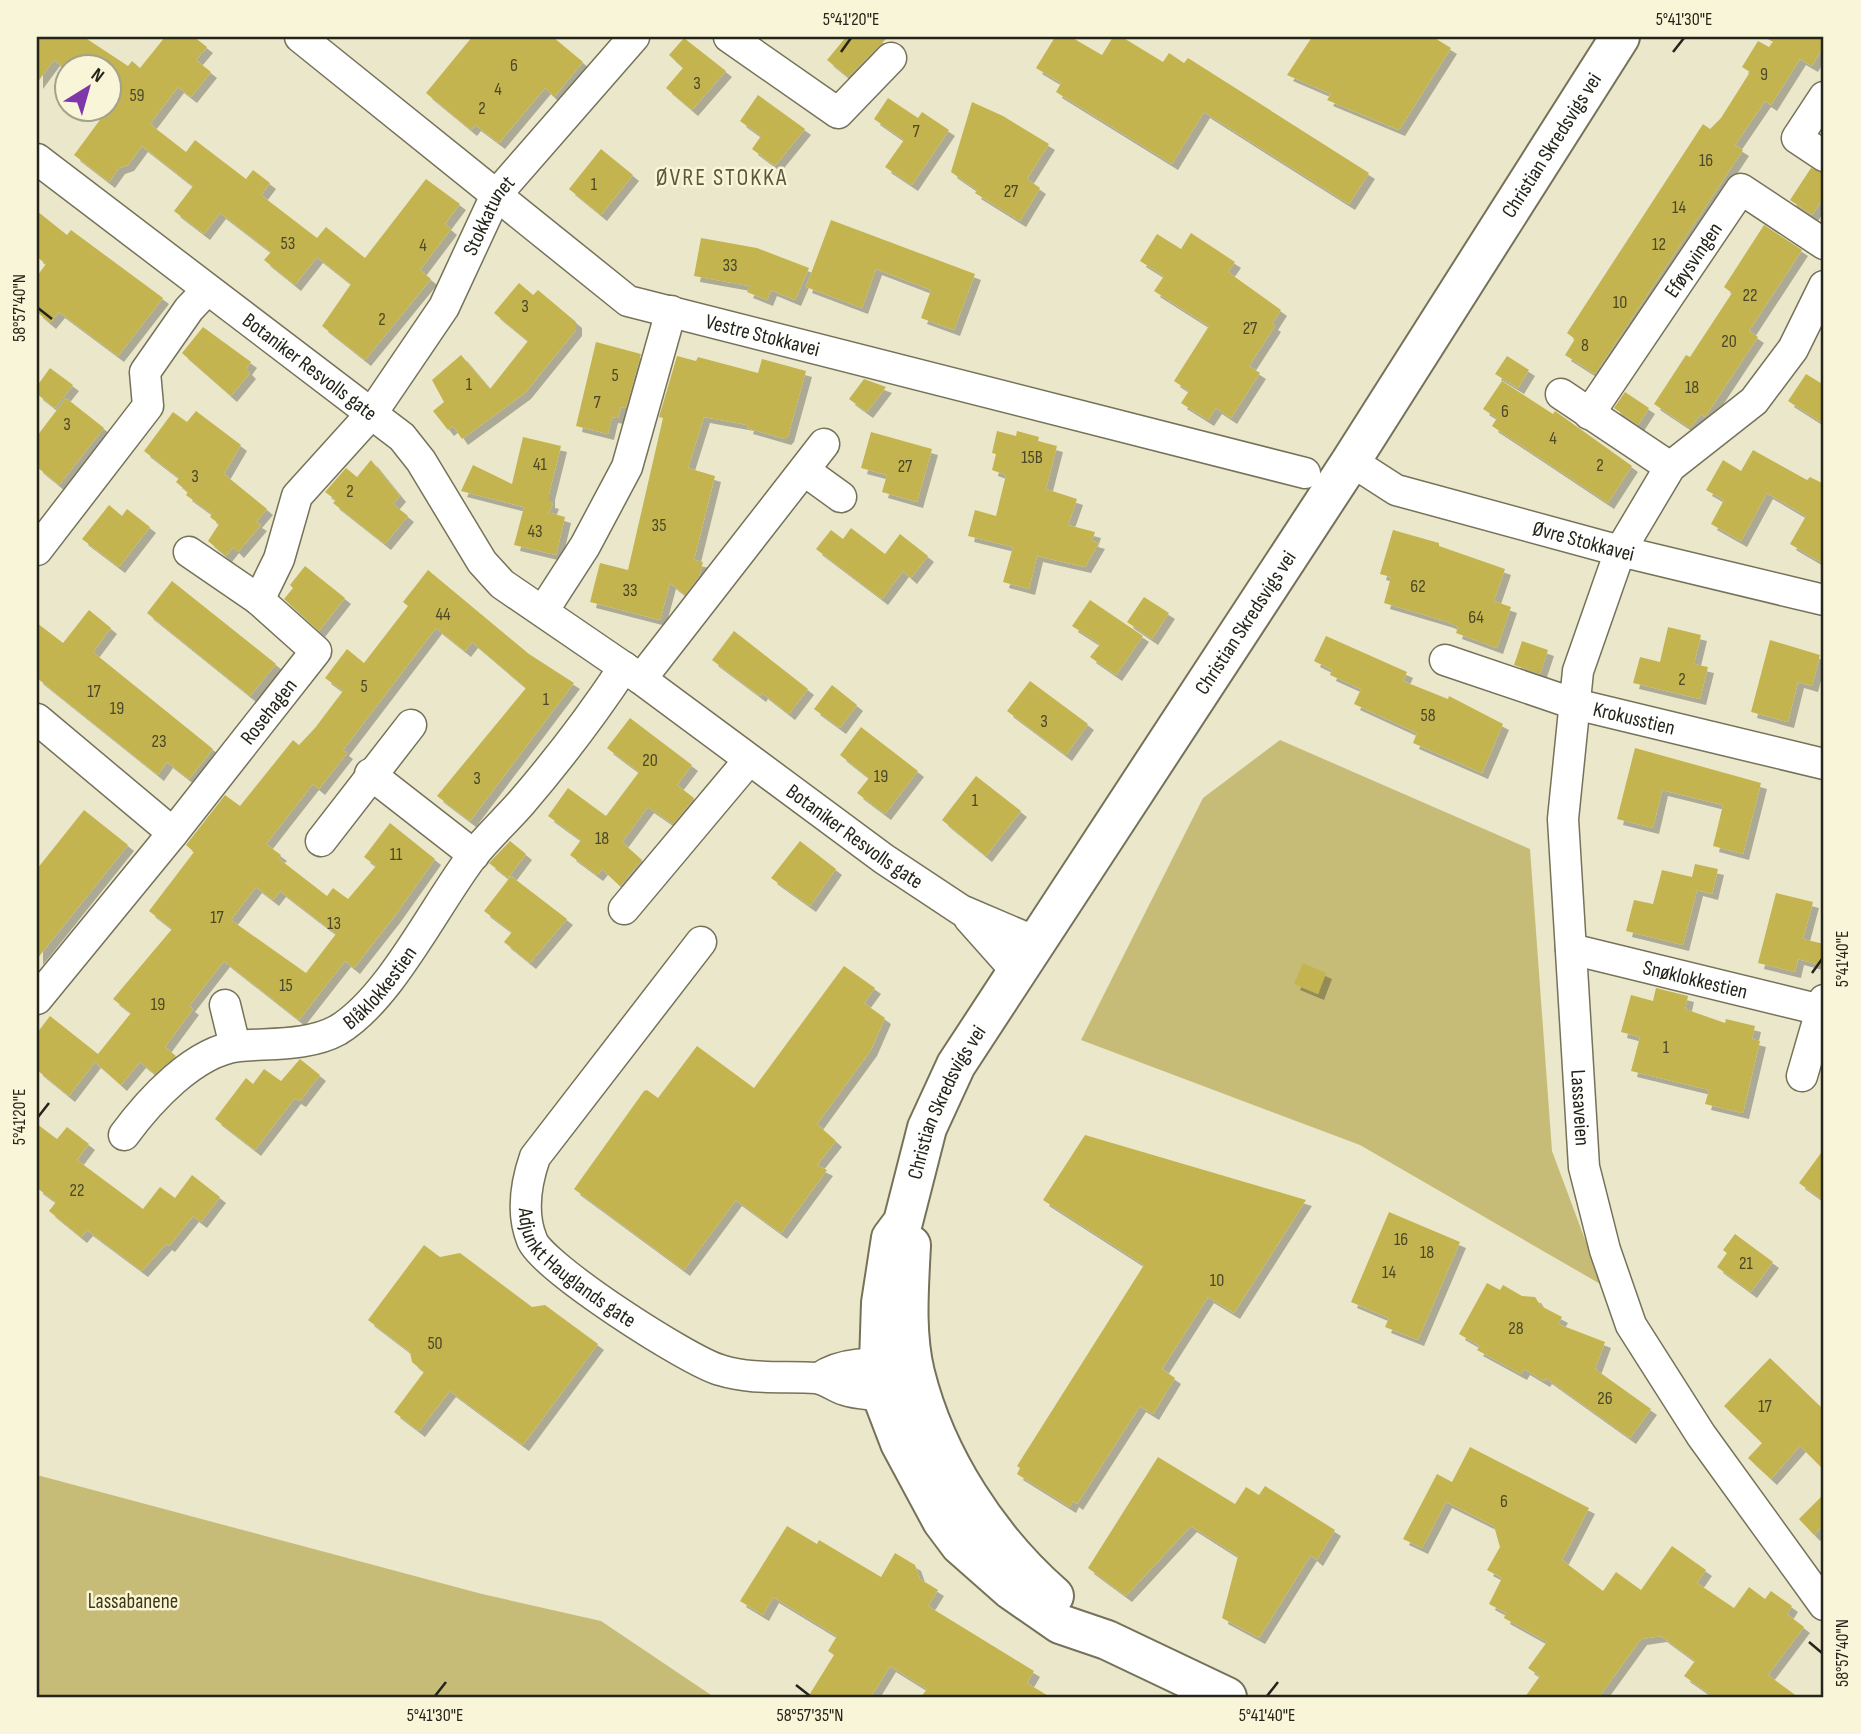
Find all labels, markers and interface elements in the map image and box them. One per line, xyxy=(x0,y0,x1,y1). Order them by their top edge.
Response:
text: 5°41'20"E xyxy=(823,9,879,30)
text: 5°41'30"E xyxy=(1656,9,1712,30)
north arrow xyxy=(52,52,122,122)
house number: 6 xyxy=(510,55,518,76)
text: N xyxy=(86,63,108,88)
house number: 9 xyxy=(1760,64,1768,85)
street label: Christian Skredsvigs vei xyxy=(1496,68,1606,222)
house number: 3 xyxy=(693,73,701,94)
house number: 4 xyxy=(494,79,502,100)
house number: 59 xyxy=(129,85,145,106)
house number: 2 xyxy=(478,98,486,119)
house number: 7 xyxy=(912,121,920,142)
house number: 16 xyxy=(1699,150,1713,171)
district label: ØVRE STOKKA xyxy=(656,163,788,192)
street label: Stokkatunet xyxy=(457,170,520,259)
house number: 1 xyxy=(591,174,598,195)
house number: 27 xyxy=(1004,181,1019,202)
house number: 14 xyxy=(1672,197,1686,218)
street label: Eføysvingen xyxy=(1659,218,1727,302)
house number: 53 xyxy=(281,233,295,254)
house number: 12 xyxy=(1652,234,1666,255)
house number: 4 xyxy=(419,235,427,256)
house number: 33 xyxy=(722,255,738,276)
text: 58°57'40"N xyxy=(9,274,30,342)
house number: 22 xyxy=(1743,285,1757,306)
house number: 10 xyxy=(1613,292,1627,313)
house number: 3 xyxy=(521,296,529,317)
street label: Botaniker Resvolls gate xyxy=(238,308,382,426)
house number: 2 xyxy=(378,309,386,330)
street label: Vestre Stokkavei xyxy=(703,309,822,362)
house number: 27 xyxy=(1243,318,1258,339)
house number: 20 xyxy=(1721,331,1737,352)
house number: 8 xyxy=(1581,335,1589,356)
house number: 5 xyxy=(611,365,619,386)
house number: 1 xyxy=(466,374,473,395)
house number: 18 xyxy=(1685,377,1699,398)
house number: 7 xyxy=(593,392,601,413)
house number: 6 xyxy=(1501,401,1509,422)
house number: 3 xyxy=(63,414,71,435)
house number: 4 xyxy=(1549,428,1557,449)
house number: 15B xyxy=(1021,447,1043,468)
house number: 41 xyxy=(533,454,548,475)
house number: 2 xyxy=(1596,455,1604,476)
house number: 27 xyxy=(898,456,913,477)
house number: 3 xyxy=(191,466,199,487)
house number: 2 xyxy=(346,481,354,502)
house number: 35 xyxy=(652,515,666,536)
street label: Øvre Stokkavei xyxy=(1530,515,1637,567)
house number: 43 xyxy=(527,521,543,542)
street label: Christian Skredsvigs vei xyxy=(1189,546,1301,699)
house number: 62 xyxy=(1410,576,1426,597)
house number: 33 xyxy=(622,580,638,601)
house number: 44 xyxy=(435,604,451,625)
house number: 64 xyxy=(1468,607,1484,628)
house number: 2 xyxy=(1678,669,1686,690)
street label: Rosehagen xyxy=(235,673,302,749)
house number: 5 xyxy=(360,676,368,697)
house number: 17 xyxy=(87,681,102,702)
house number: 1 xyxy=(543,689,550,710)
street label: Krokusstien xyxy=(1591,696,1677,740)
house number: 19 xyxy=(110,698,124,719)
house number: 58 xyxy=(1420,705,1436,726)
house number: 3 xyxy=(1040,711,1048,732)
house number: 23 xyxy=(152,731,167,752)
house number: 20 xyxy=(642,750,658,771)
house number: 19 xyxy=(874,766,888,787)
house number: 3 xyxy=(473,768,481,789)
street label: Botaniker Resvolls gate xyxy=(782,779,928,894)
house number: 1 xyxy=(972,790,979,811)
house number: 18 xyxy=(595,828,609,849)
house number: 11 xyxy=(390,844,403,865)
house number: 17 xyxy=(210,907,225,928)
house number: 13 xyxy=(327,913,341,934)
text: 5°41'40"E xyxy=(1832,931,1853,987)
street label: Blåklokkestien xyxy=(338,941,422,1035)
street label: Snøklokkestien xyxy=(1640,955,1750,1004)
house number: 15 xyxy=(279,975,293,996)
house number: 19 xyxy=(151,994,165,1015)
street label: Christian Skredsvigs vei xyxy=(902,1021,991,1182)
house number: 1 xyxy=(1663,1037,1670,1058)
street label: Lassaveien xyxy=(1566,1069,1595,1147)
text: 5°41'20"E xyxy=(9,1089,30,1145)
house number: 22 xyxy=(70,1180,84,1201)
street label: Adjunkt Hauglands gate xyxy=(513,1206,641,1333)
house number: 16 xyxy=(1394,1229,1408,1250)
house number: 18 xyxy=(1420,1242,1434,1263)
house number: 21 xyxy=(1739,1253,1754,1274)
house number: 14 xyxy=(1382,1262,1396,1283)
house number: 10 xyxy=(1210,1270,1224,1291)
house number: 28 xyxy=(1508,1318,1524,1339)
house number: 50 xyxy=(427,1333,443,1354)
house number: 26 xyxy=(1597,1388,1613,1409)
house number: 17 xyxy=(1758,1396,1773,1417)
house number: 6 xyxy=(1500,1491,1508,1512)
park label: Lassabanene xyxy=(88,1589,178,1614)
text: 58°57'40"N xyxy=(1832,1619,1853,1687)
text: 5°41'30"E xyxy=(407,1705,463,1726)
text: 58°57'35"N xyxy=(776,1705,844,1726)
text: 5°41'40"E xyxy=(1239,1705,1295,1726)

